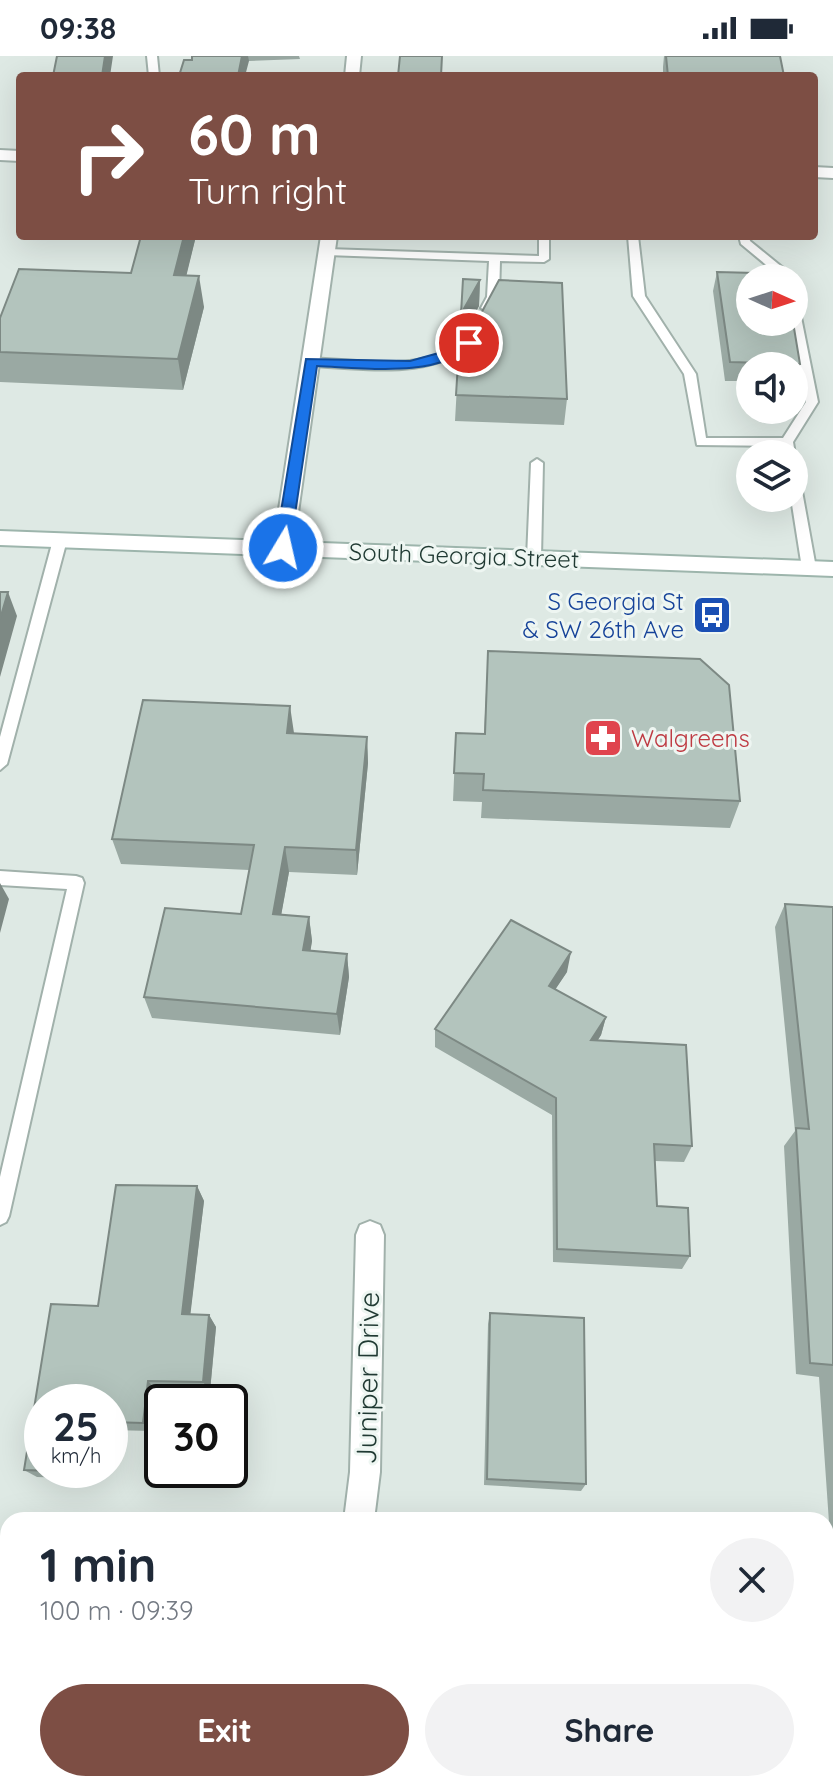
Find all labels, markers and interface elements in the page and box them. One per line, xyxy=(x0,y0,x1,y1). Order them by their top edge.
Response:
text: 09:38 xyxy=(40,9,116,47)
text: 60 m xyxy=(188,99,321,169)
icon: right xyxy=(56,104,160,208)
text: Turn right xyxy=(188,168,347,213)
north arrow xyxy=(736,264,808,336)
map controls xyxy=(736,264,808,512)
pin xyxy=(435,309,503,377)
icon: arrive xyxy=(447,321,491,365)
button: sound xyxy=(736,352,808,424)
button: layers xyxy=(736,440,808,512)
position arrow xyxy=(241,506,325,590)
street label: South Georgia Street xyxy=(348,536,580,574)
place label: S Georgia St & SW 26th Ave xyxy=(522,586,684,644)
bus stop icon: S Georgia St & SW 26th Ave xyxy=(691,594,733,636)
pharmacy icon: Walgreens xyxy=(582,717,624,759)
place label: Walgreens xyxy=(631,723,750,753)
street label: Juniper Drive xyxy=(348,1291,386,1465)
speed limit sign: 30 xyxy=(144,1384,248,1488)
text: 25 xyxy=(53,1401,99,1451)
text: km/h xyxy=(51,1443,101,1468)
text: 1 min xyxy=(40,1534,156,1594)
button: close xyxy=(710,1538,794,1622)
text: 100 m · 09:39 xyxy=(40,1594,194,1627)
button: Exit xyxy=(40,1684,409,1776)
button: Share xyxy=(425,1684,794,1776)

